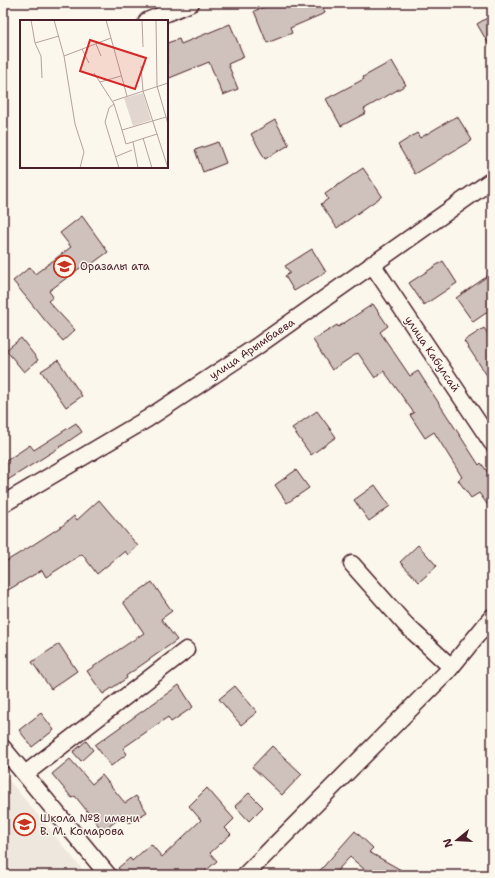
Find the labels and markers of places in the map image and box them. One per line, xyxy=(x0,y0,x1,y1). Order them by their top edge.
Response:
school or university icon: Оразалы ата xyxy=(51,253,77,279)
place label: Оразалы ата xyxy=(80,259,150,274)
school or university icon: Школа №8 имени В. М. Комарова xyxy=(11,811,37,837)
place label: Школа №8 имени В. М. Комарова xyxy=(40,811,140,839)

